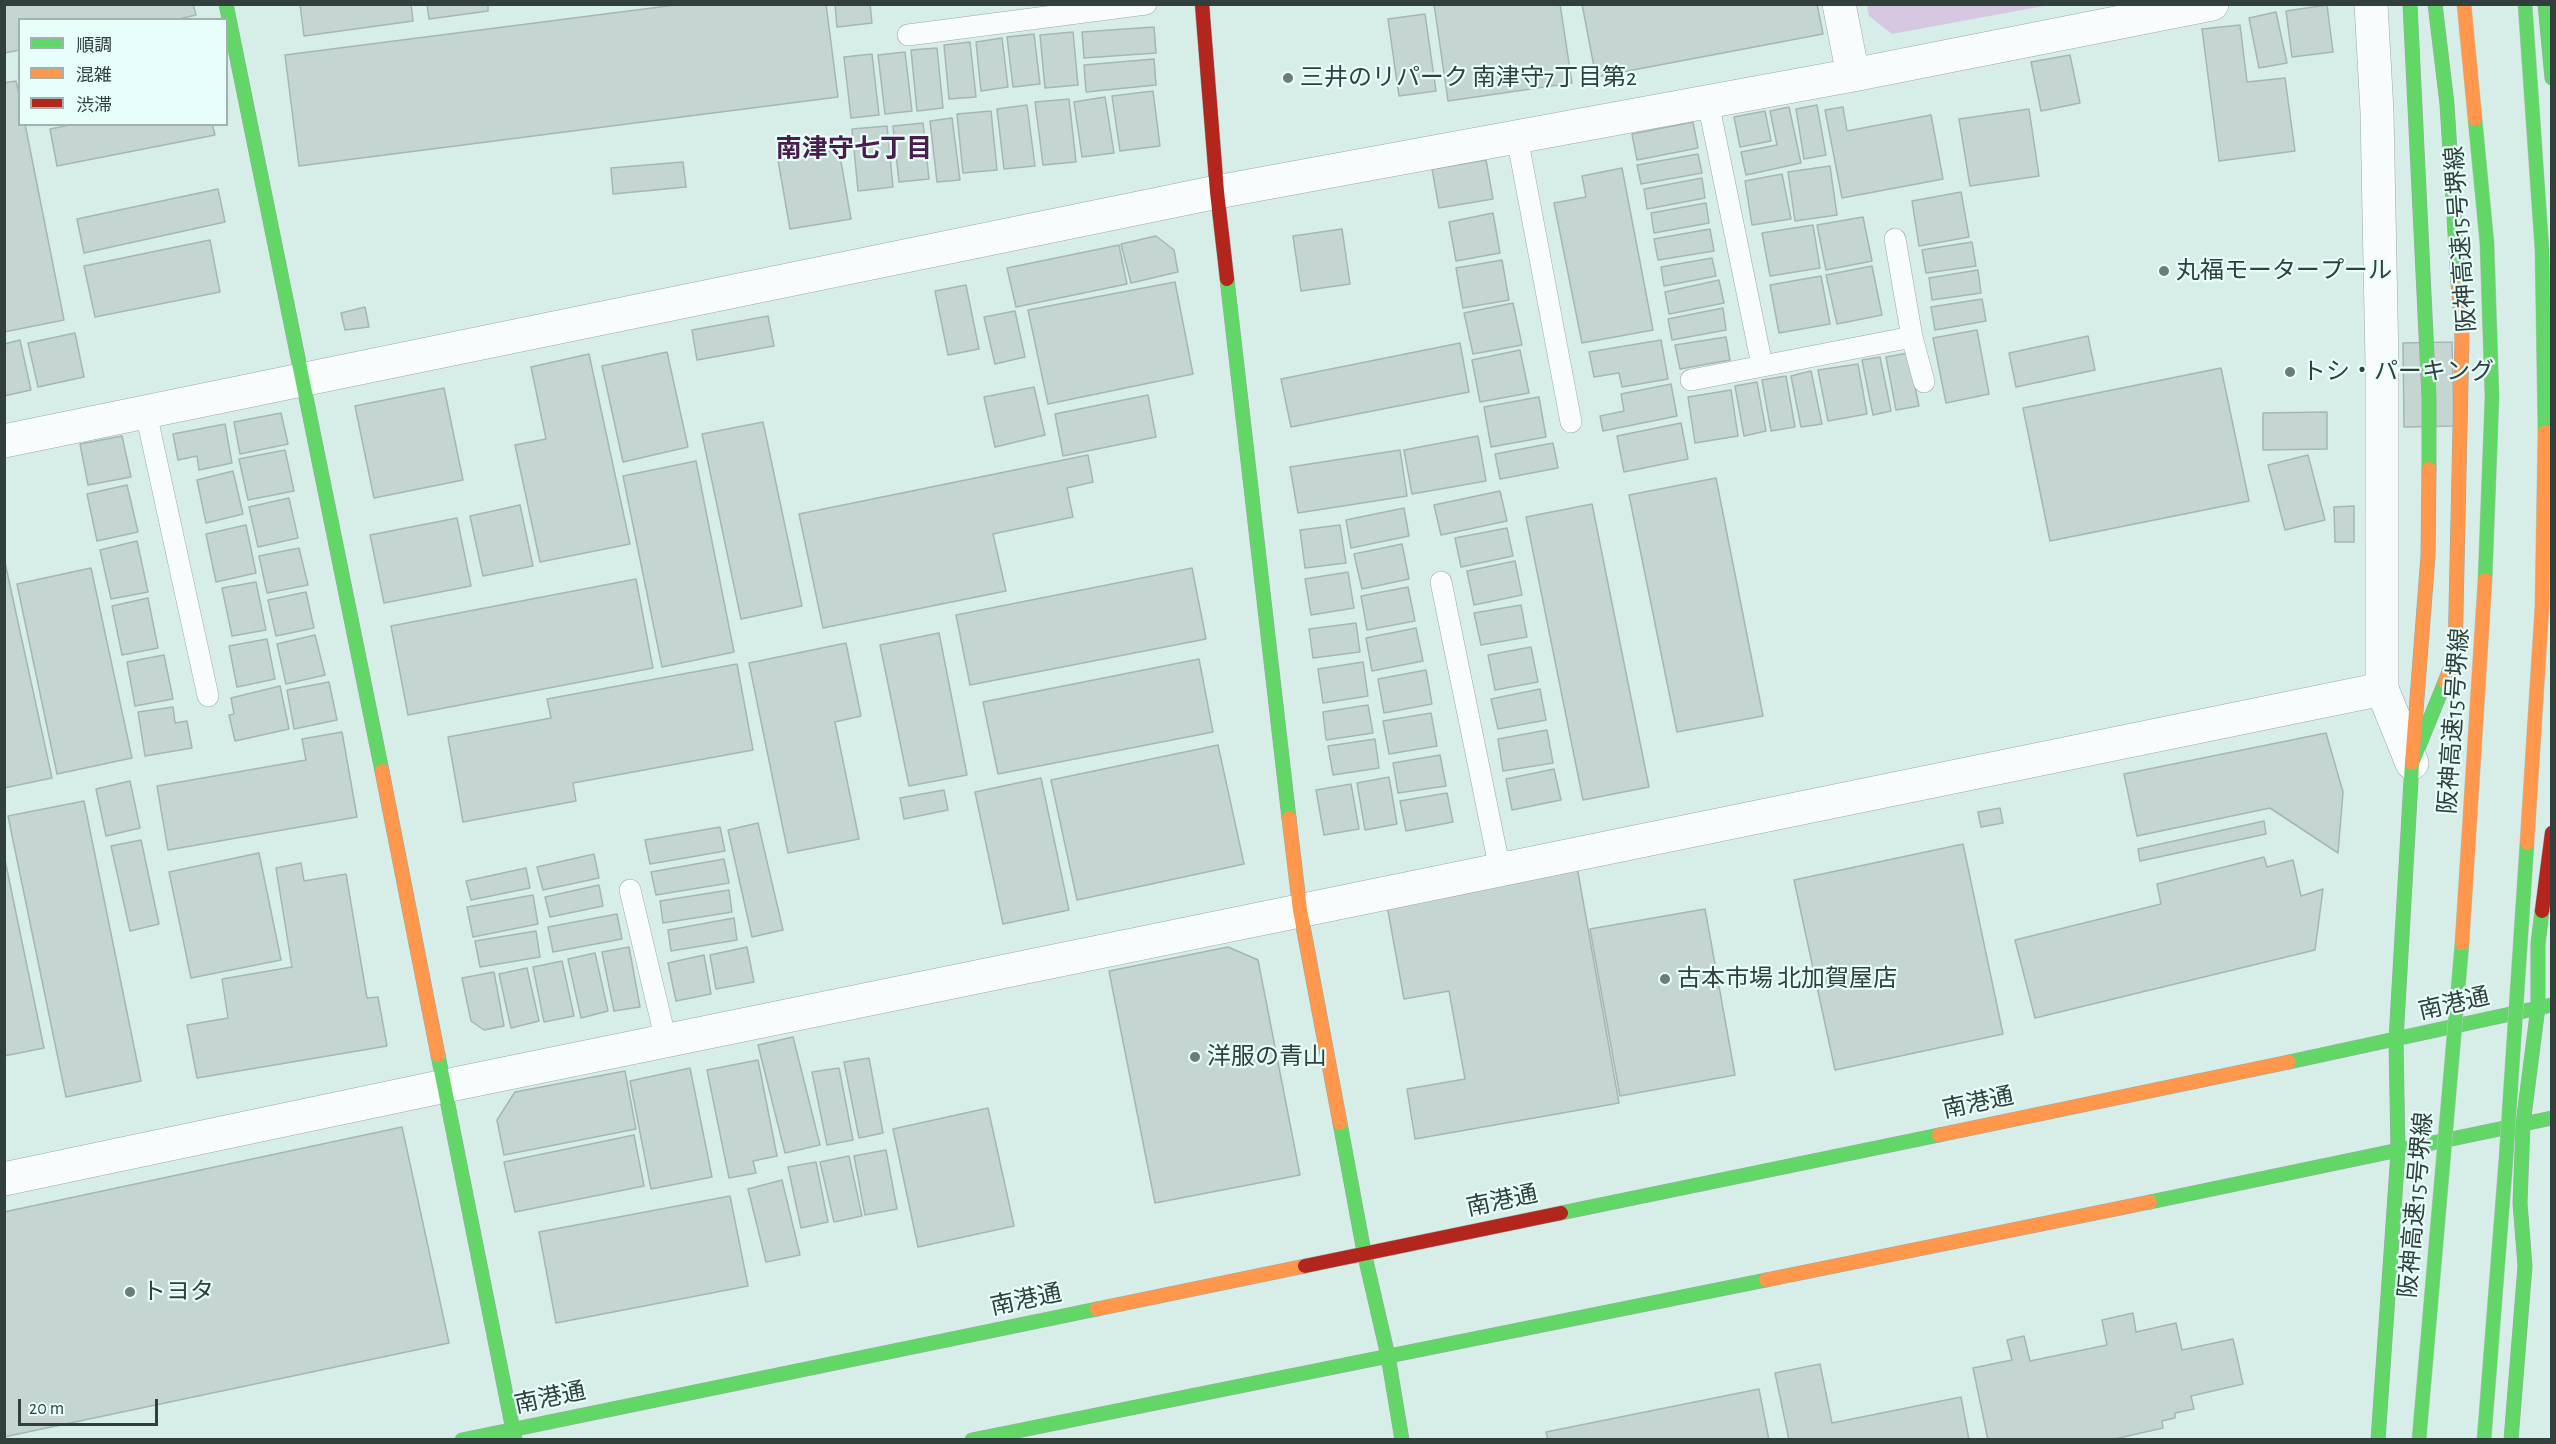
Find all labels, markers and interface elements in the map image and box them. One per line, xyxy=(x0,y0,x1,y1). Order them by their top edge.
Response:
legend xyxy=(18,18,228,126)
text: 順調 xyxy=(76,37,112,55)
place label: 三井のリパーク 南津守7丁目第2 xyxy=(1300,64,1637,92)
text: 混雑 xyxy=(76,67,112,85)
marker: 三井のリパーク 南津守7丁目第2 xyxy=(1281,71,1295,85)
text: 渋滞 xyxy=(76,97,112,115)
district label: 南津守七丁目 xyxy=(776,133,932,165)
street label: 阪神高速15号堺線 xyxy=(2440,145,2482,333)
place label: 丸福モータープール xyxy=(2176,257,2392,285)
marker: 丸福モータープール xyxy=(2157,264,2171,278)
place label: トシ・パーキング xyxy=(2302,358,2494,386)
marker: トシ・パーキング xyxy=(2283,365,2297,379)
street label: 阪神高速15号堺線 xyxy=(2433,627,2475,815)
place label: 古本市場 北加賀屋店 xyxy=(1677,965,1897,993)
marker: 古本市場 北加賀屋店 xyxy=(1658,972,1672,986)
street label: 南港通 xyxy=(2416,982,2492,1026)
place label: 洋服の青山 xyxy=(1207,1043,1327,1071)
marker: 洋服の青山 xyxy=(1188,1050,1202,1064)
street label: 南港通 xyxy=(1940,1081,2016,1125)
street label: 阪神高速15号堺線 xyxy=(2394,1111,2438,1299)
street label: 南港通 xyxy=(1464,1179,1540,1223)
place label: トヨタ xyxy=(142,1278,214,1306)
street label: 南港通 xyxy=(988,1278,1064,1322)
marker: トヨタ xyxy=(123,1285,137,1299)
street label: 南港通 xyxy=(512,1376,588,1420)
scale bar xyxy=(21,1387,160,1425)
text: 20 m xyxy=(29,1400,64,1418)

